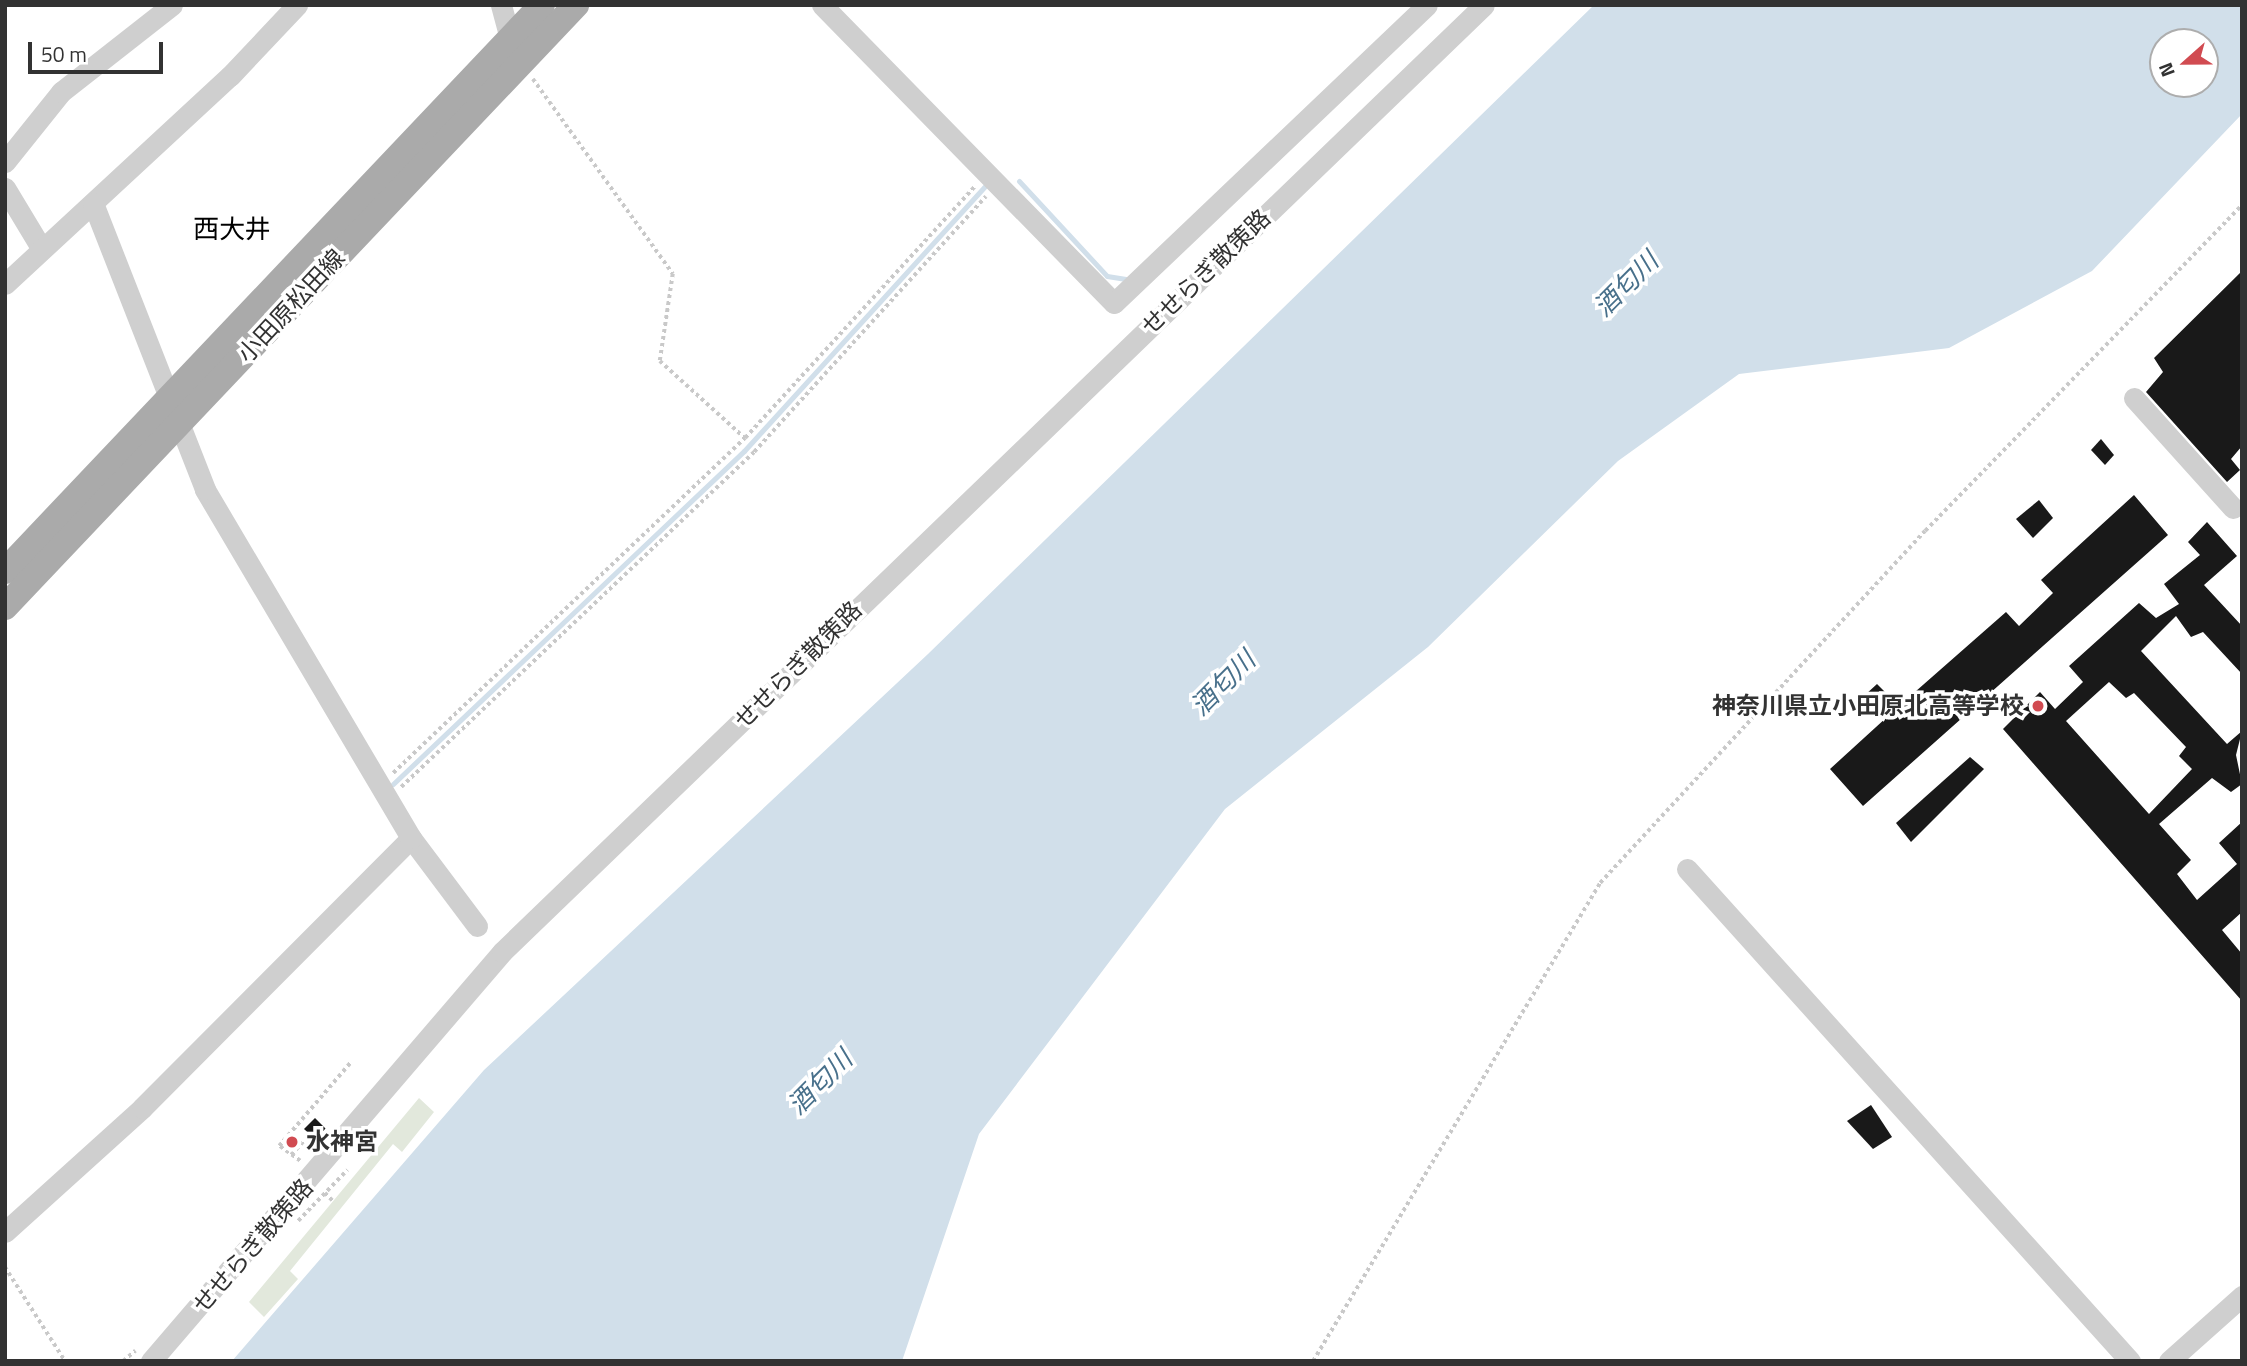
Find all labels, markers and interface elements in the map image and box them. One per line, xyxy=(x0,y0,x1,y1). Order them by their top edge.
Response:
scale bar xyxy=(32,28,166,72)
north arrow xyxy=(2149,28,2219,98)
text: 50 m xyxy=(41,38,87,70)
text: N xyxy=(2150,59,2182,81)
street label: せせらぎ散策路 xyxy=(1136,203,1276,341)
district label: 西大井 xyxy=(193,213,271,245)
street label: 小田原松田線 xyxy=(231,244,351,368)
water label: 酒匂川 xyxy=(1587,245,1665,323)
street label: せせらぎ散策路 xyxy=(728,595,868,735)
water label: 酒匂川 xyxy=(1184,644,1262,722)
place label: 神奈川県立小田原北高等学校 xyxy=(1712,692,2024,720)
marker: 神奈川県立小田原北高等学校 xyxy=(2030,698,2046,714)
water label: 酒匂川 xyxy=(781,1043,859,1121)
place label: 水神宮 xyxy=(306,1128,378,1156)
marker: 水神宮 xyxy=(284,1134,300,1150)
street label: せせらぎ散策路 xyxy=(187,1173,319,1319)

